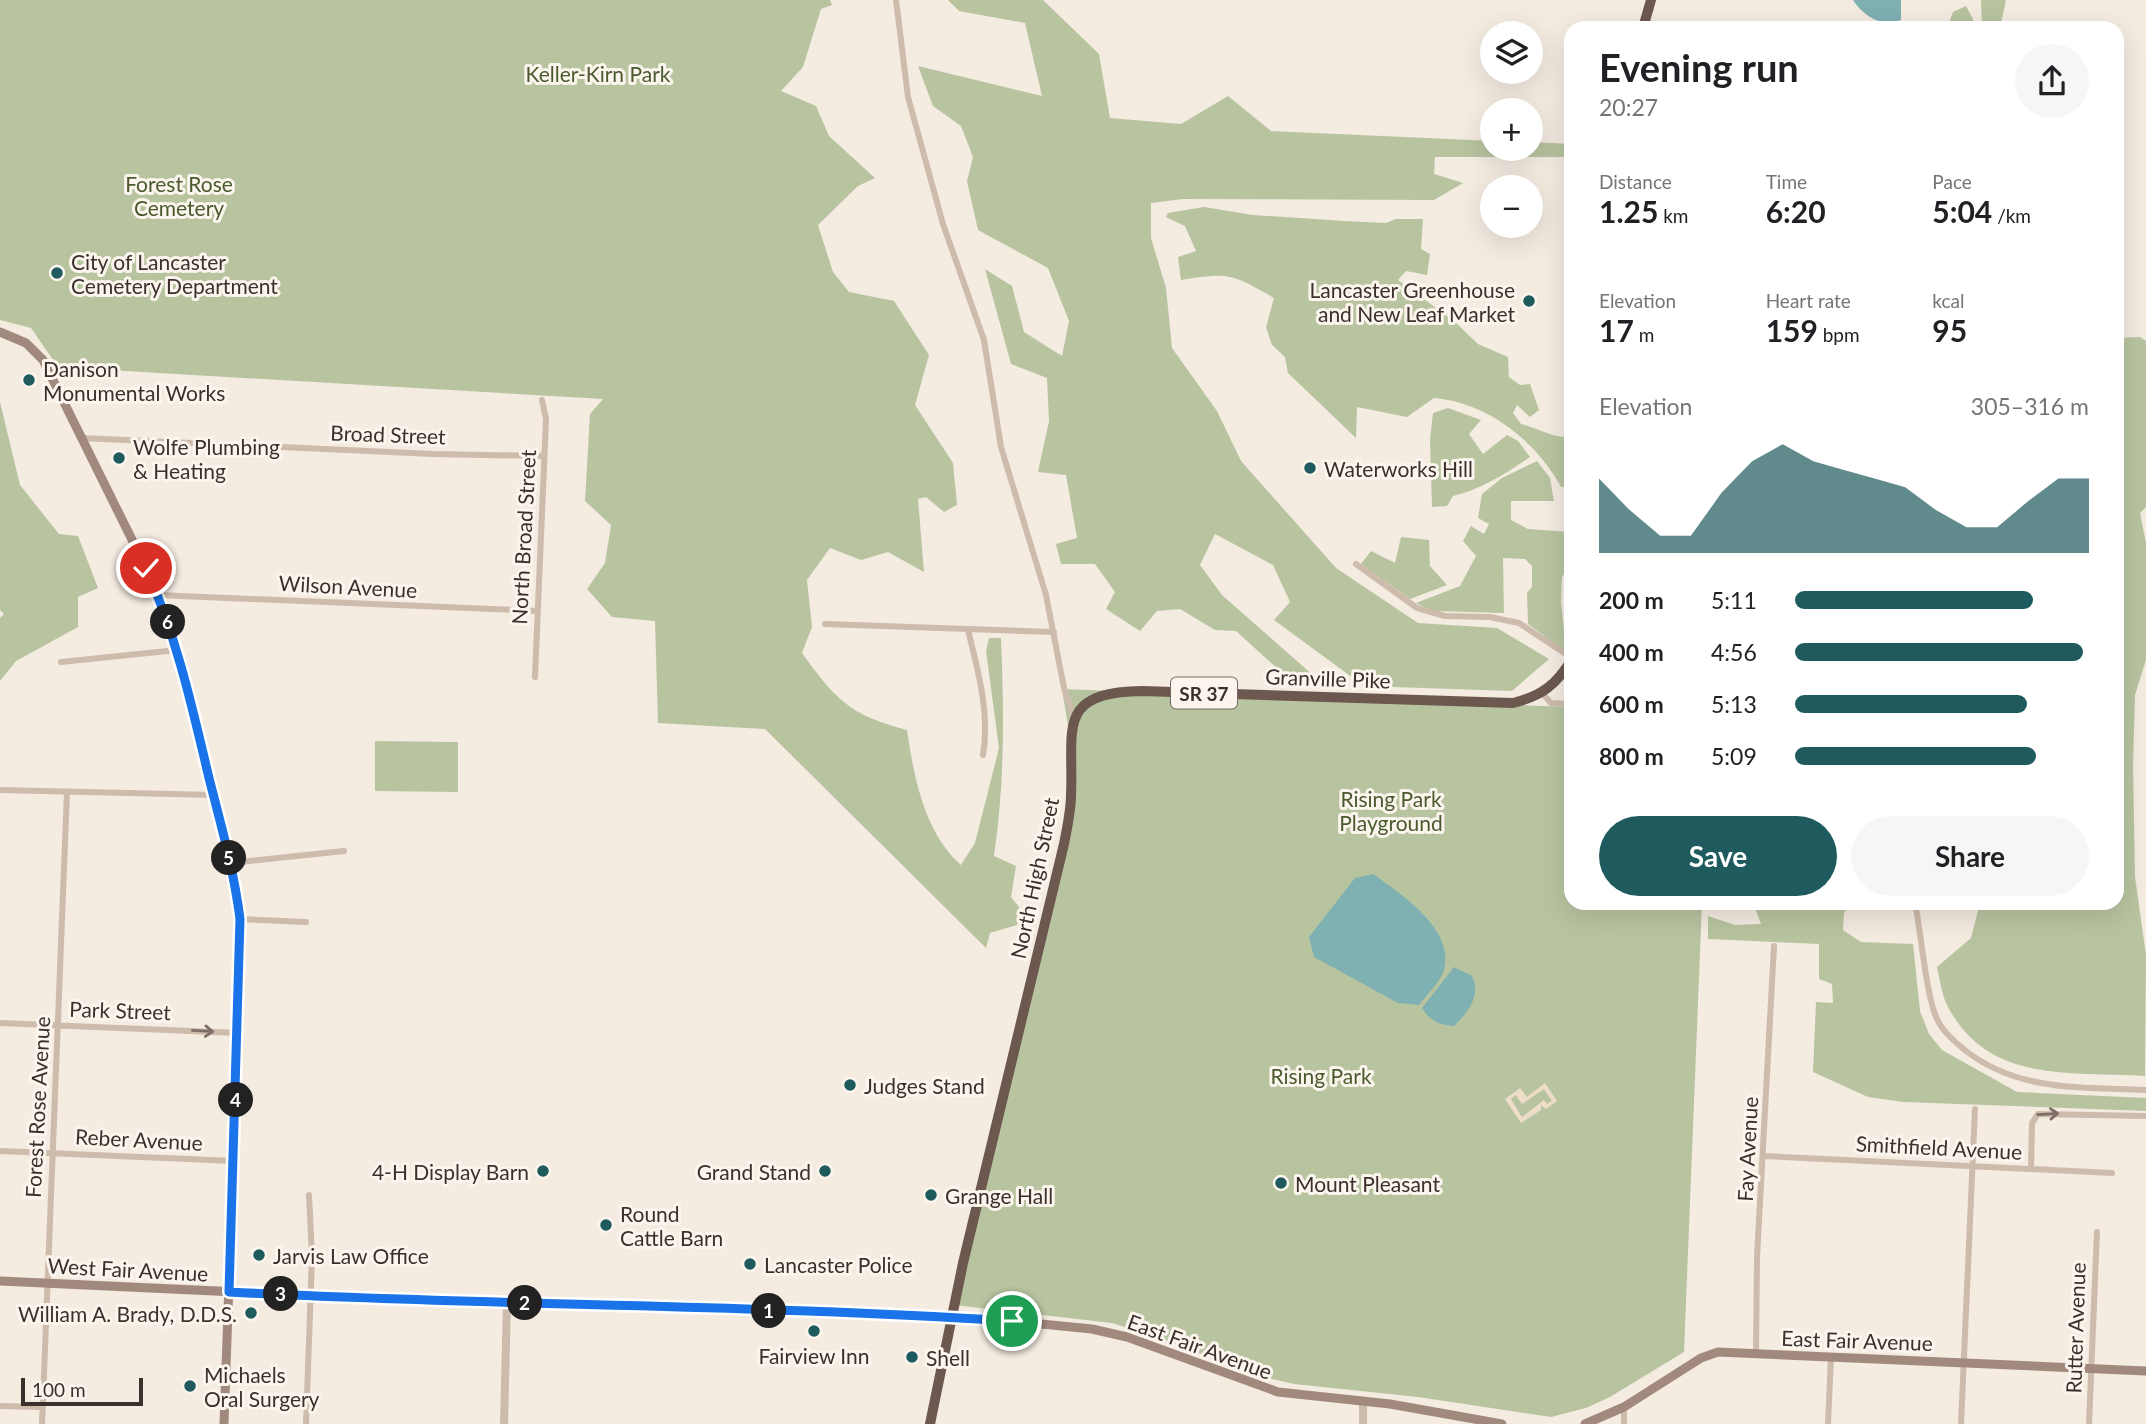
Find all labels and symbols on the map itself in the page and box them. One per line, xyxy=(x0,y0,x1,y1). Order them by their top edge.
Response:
park label: Keller-Kirn Park xyxy=(526,61,671,86)
park label: Forest Rose Cemetery xyxy=(125,171,233,220)
place label: City of Lancaster Cemetery Department xyxy=(71,249,278,298)
marker: City of Lancaster Cemetery Department xyxy=(49,265,65,281)
place label: Lancaster Greenhouse and New Leaf Market xyxy=(1310,277,1515,326)
marker: Lancaster Greenhouse and New Leaf Market xyxy=(1521,293,1537,309)
place label: Danison Monumental Works xyxy=(43,356,225,405)
marker: Danison Monumental Works xyxy=(21,372,37,388)
street label: Broad Street xyxy=(330,419,447,449)
place label: Wolfe Plumbing & Heating xyxy=(133,434,280,483)
street label: North Broad Street xyxy=(506,448,540,625)
marker: Wolfe Plumbing & Heating xyxy=(111,450,127,466)
place label: Waterworks Hill xyxy=(1324,456,1473,481)
marker: Waterworks Hill xyxy=(1302,460,1318,476)
pin xyxy=(116,538,176,598)
street label: Wilson Avenue xyxy=(278,570,418,602)
pin: 6 xyxy=(150,604,186,640)
street label: Granville Pike xyxy=(1265,663,1391,693)
road number: SR 37 xyxy=(1171,678,1237,708)
park label: Rising Park Playground xyxy=(1339,786,1443,835)
street label: North High Street xyxy=(1005,795,1063,961)
pin: 5 xyxy=(212,840,246,876)
street label: Park Street xyxy=(69,996,172,1024)
street label: Forest Rose Avenue xyxy=(20,1016,54,1198)
one-way arrow xyxy=(191,1025,214,1038)
park label: Rising Park xyxy=(1270,1063,1372,1088)
place label: Judges Stand xyxy=(864,1073,985,1098)
marker: Judges Stand xyxy=(842,1077,858,1093)
pin: 4 xyxy=(218,1082,254,1118)
street label: Fay Avenue xyxy=(1732,1096,1762,1202)
one-way arrow xyxy=(2036,1108,2059,1121)
street label: Reber Avenue xyxy=(75,1123,203,1155)
street label: Smithfield Avenue xyxy=(1855,1130,2023,1164)
place label: 4-H Display Barn xyxy=(372,1159,529,1184)
place label: Grand Stand xyxy=(697,1159,811,1184)
marker: 4-H Display Barn xyxy=(535,1163,551,1179)
marker: Grand Stand xyxy=(817,1163,833,1179)
place label: Mount Pleasant xyxy=(1295,1171,1440,1196)
marker: Mount Pleasant xyxy=(1273,1175,1289,1191)
place label: Grange Hall xyxy=(945,1183,1053,1208)
marker: Grange Hall xyxy=(923,1187,939,1203)
place label: Round Cattle Barn xyxy=(620,1201,723,1250)
marker: Round Cattle Barn xyxy=(598,1217,614,1233)
place label: Jarvis Law Office xyxy=(273,1243,429,1268)
marker: Jarvis Law Office xyxy=(251,1247,267,1263)
street label: West Fair Avenue xyxy=(47,1252,209,1286)
place label: Lancaster Police xyxy=(764,1252,913,1277)
marker: Lancaster Police xyxy=(742,1256,758,1272)
street label: Rutter Avenue xyxy=(2060,1262,2090,1394)
pin: 3 xyxy=(264,1276,298,1312)
pin: 2 xyxy=(508,1286,542,1320)
pin xyxy=(982,1291,1042,1351)
pin: 1 xyxy=(752,1294,786,1328)
place label: William A. Brady, D.D.S. xyxy=(18,1301,237,1326)
marker: William A. Brady, D.D.S. xyxy=(243,1305,259,1321)
street label: East Fair Avenue xyxy=(1124,1308,1276,1384)
marker: Fairview Inn xyxy=(806,1323,822,1339)
street label: East Fair Avenue xyxy=(1781,1325,1933,1355)
place label: Fairview Inn xyxy=(759,1343,869,1368)
place label: Shell xyxy=(926,1345,970,1370)
marker: Shell xyxy=(904,1349,920,1365)
place label: Michaels Oral Surgery xyxy=(204,1362,320,1411)
scale bar xyxy=(21,1375,144,1407)
marker: Michaels Oral Surgery xyxy=(182,1378,198,1394)

